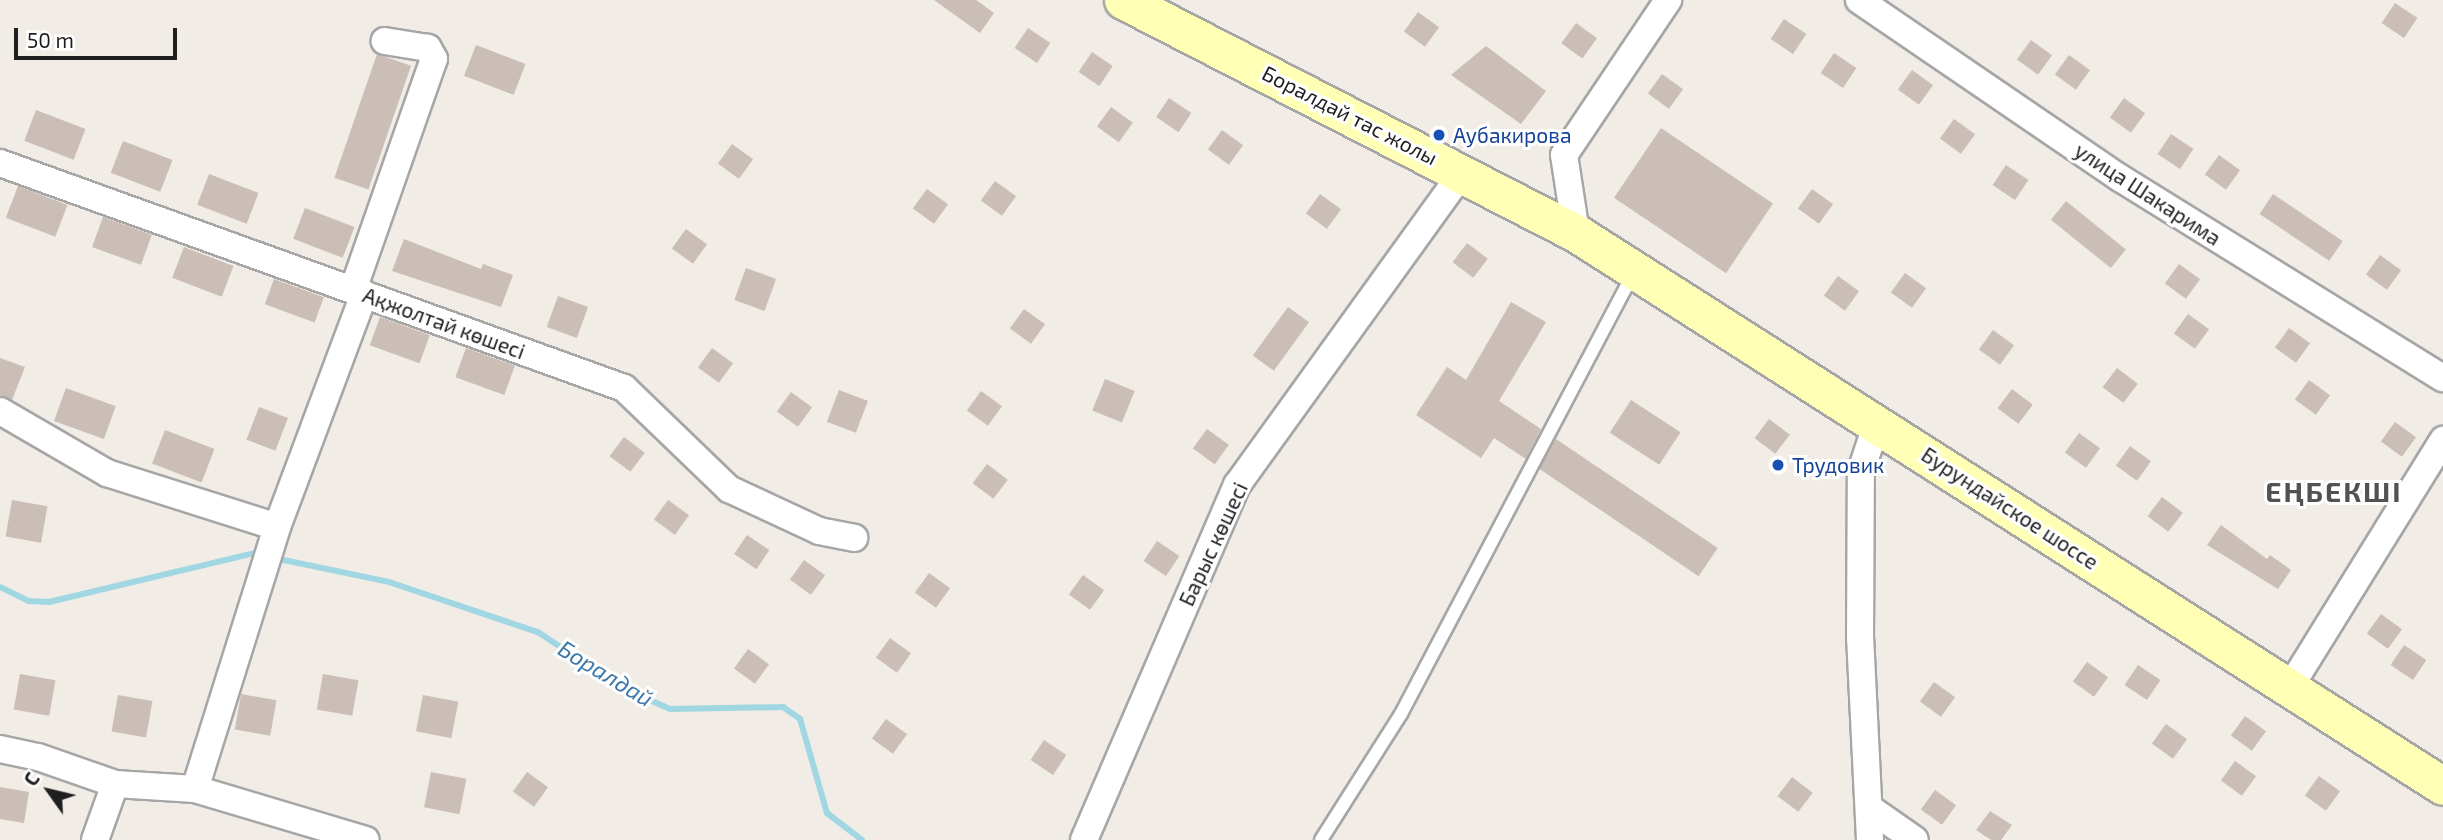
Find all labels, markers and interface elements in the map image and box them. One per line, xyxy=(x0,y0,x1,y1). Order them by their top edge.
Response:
scale bar xyxy=(18,14,180,58)
text: 50 m xyxy=(27,27,74,52)
street label: Боралдай тас жолы xyxy=(1258,60,1442,170)
place label: Аубакирова xyxy=(1453,122,1572,148)
marker: Аубакирова xyxy=(1431,127,1447,143)
street label: улица Шакарима xyxy=(2070,137,2226,251)
street label: Ақжолтай көшесі xyxy=(359,282,529,364)
street label: Бурундайское шоссе xyxy=(1917,441,2103,575)
place label: Трудовик xyxy=(1792,452,1884,478)
marker: Трудовик xyxy=(1770,457,1786,473)
district label: ЕҢБЕКШІ xyxy=(2266,474,2402,508)
street label: Барыс көшесі xyxy=(1173,478,1253,610)
water label: Боралдай xyxy=(554,634,658,712)
north arrow xyxy=(14,756,84,826)
text: С xyxy=(19,768,44,790)

